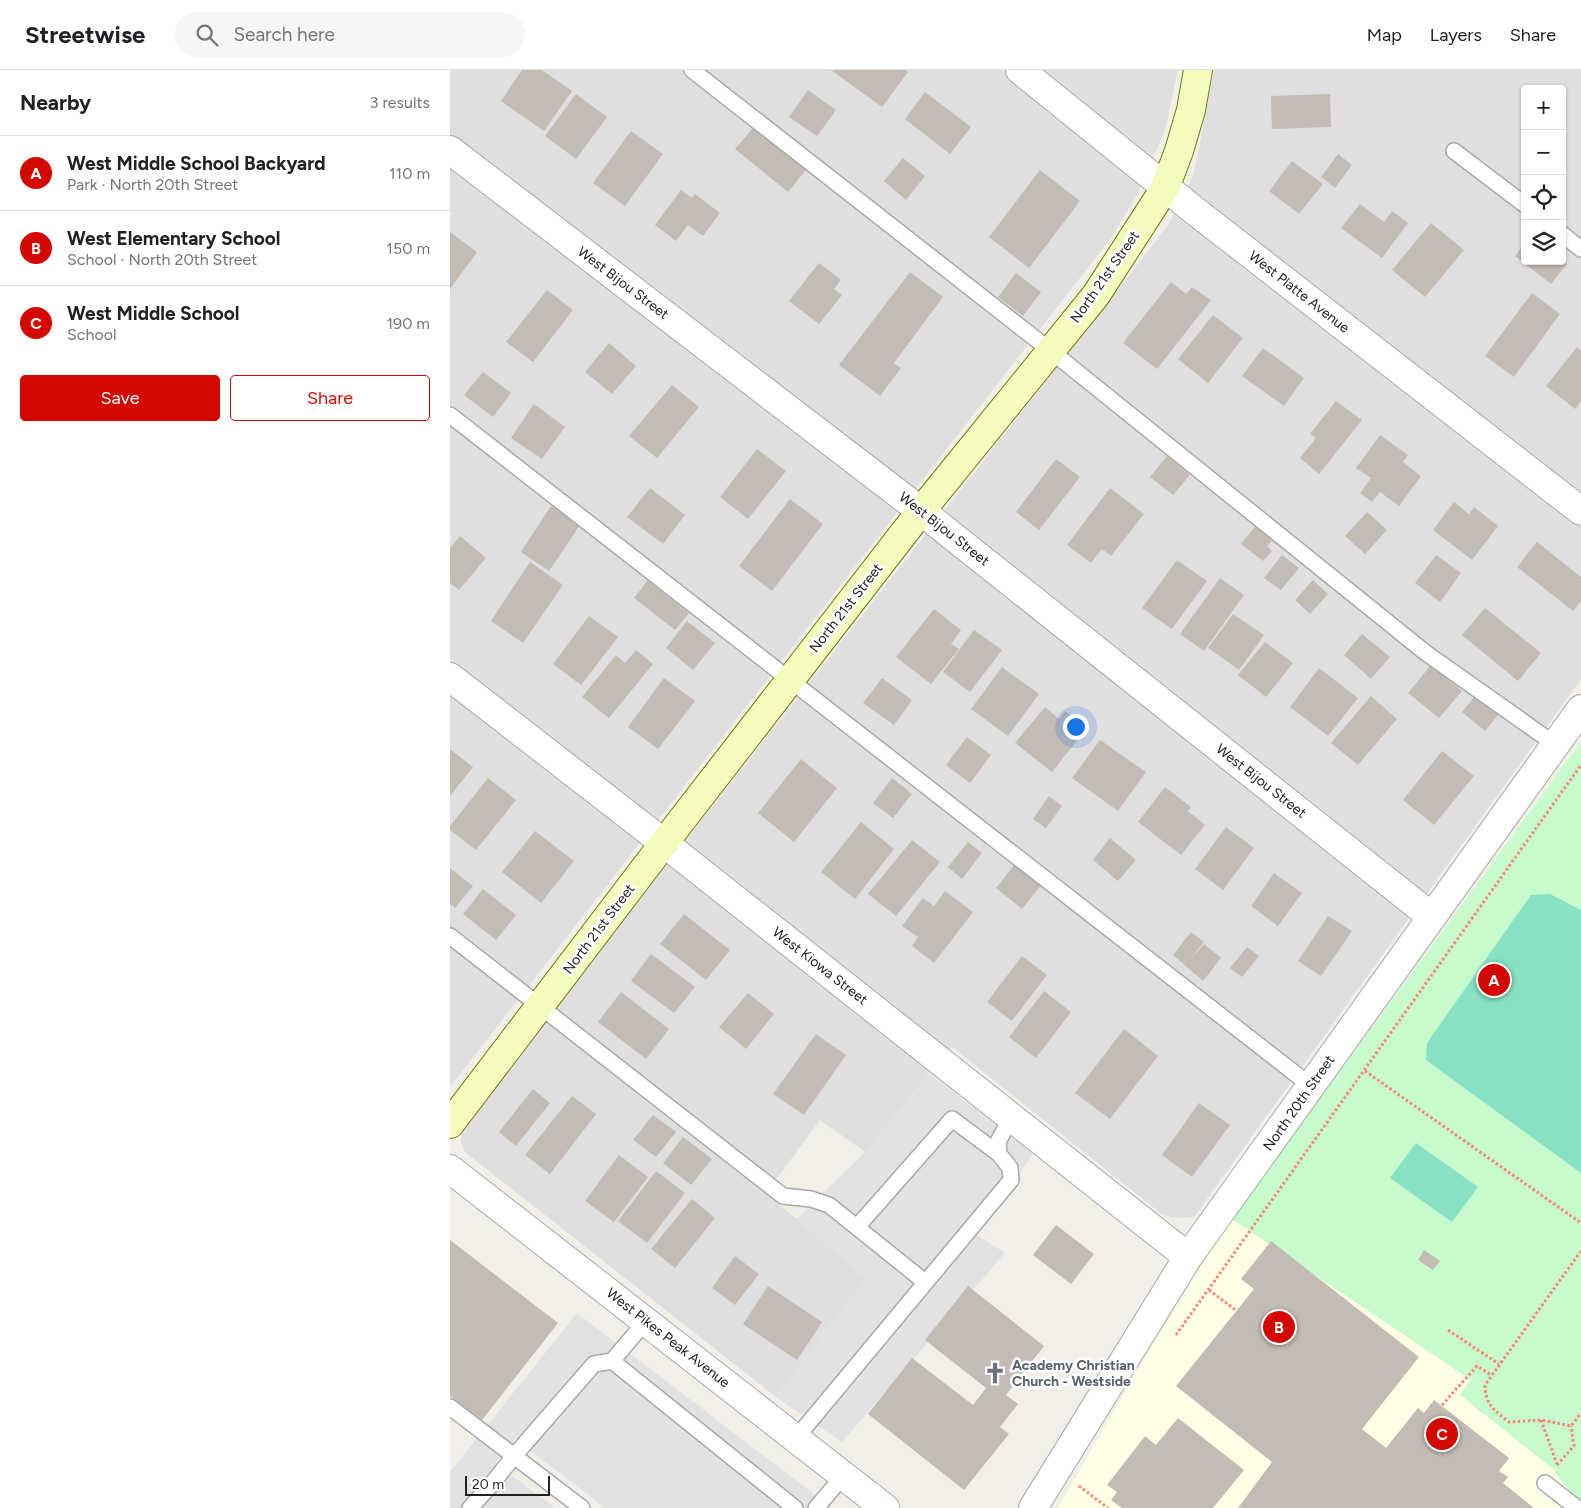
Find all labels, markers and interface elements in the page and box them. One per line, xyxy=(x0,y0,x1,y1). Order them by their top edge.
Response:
search box xyxy=(175,12,525,57)
text: Streetwise xyxy=(25,20,145,49)
icon: search xyxy=(193,21,221,49)
text: Search here xyxy=(233,23,335,46)
text: Map xyxy=(1367,24,1402,46)
text: Layers xyxy=(1430,24,1482,46)
text: Share xyxy=(1510,24,1556,46)
map controls xyxy=(1521,85,1566,265)
button: + xyxy=(1521,85,1566,130)
text: Nearby xyxy=(20,90,91,115)
text: 3 results xyxy=(370,93,430,112)
button: − xyxy=(1521,130,1566,175)
text: West Middle School Backyard xyxy=(67,152,326,175)
text: A xyxy=(30,164,42,183)
text: 110 m xyxy=(389,164,430,183)
text: Park · North 20th Street xyxy=(67,175,238,194)
button: locate xyxy=(1521,175,1566,220)
button: layers xyxy=(1521,220,1566,265)
text: West Elementary School xyxy=(67,227,280,250)
street label: North 21st Street xyxy=(1067,228,1143,326)
text: B xyxy=(31,239,41,258)
text: 150 m xyxy=(386,239,430,258)
street label: West Bijou Street xyxy=(574,243,672,323)
street label: West Platte Avenue xyxy=(1245,247,1353,337)
text: School · North 20th Street xyxy=(67,250,257,269)
text: West Middle School xyxy=(67,302,240,325)
text: C xyxy=(30,314,42,333)
text: 190 m xyxy=(387,314,430,333)
text: School xyxy=(67,325,117,344)
button: Save xyxy=(20,375,220,421)
button: Share xyxy=(230,375,430,421)
street label: West Bijou Street xyxy=(895,488,993,570)
street label: North 21st Street xyxy=(806,560,886,656)
your location xyxy=(1063,714,1089,740)
street label: West Bijou Street xyxy=(1212,740,1310,822)
street label: North 21st Street xyxy=(560,881,638,977)
street label: West Kiowa Street xyxy=(769,924,871,1008)
pin: A xyxy=(1478,961,1510,999)
street label: North 20th Street xyxy=(1260,1052,1338,1154)
street label: West Pikes Peak Avenue xyxy=(603,1285,733,1392)
pin: B xyxy=(1263,1308,1295,1346)
place label: Academy Christian Church - Westside xyxy=(1012,1357,1135,1390)
church icon: Academy Christian Church - Westside xyxy=(982,1360,1008,1386)
pin: C xyxy=(1426,1415,1458,1453)
scale bar xyxy=(465,1473,550,1496)
text: 20 m xyxy=(472,1476,504,1493)

